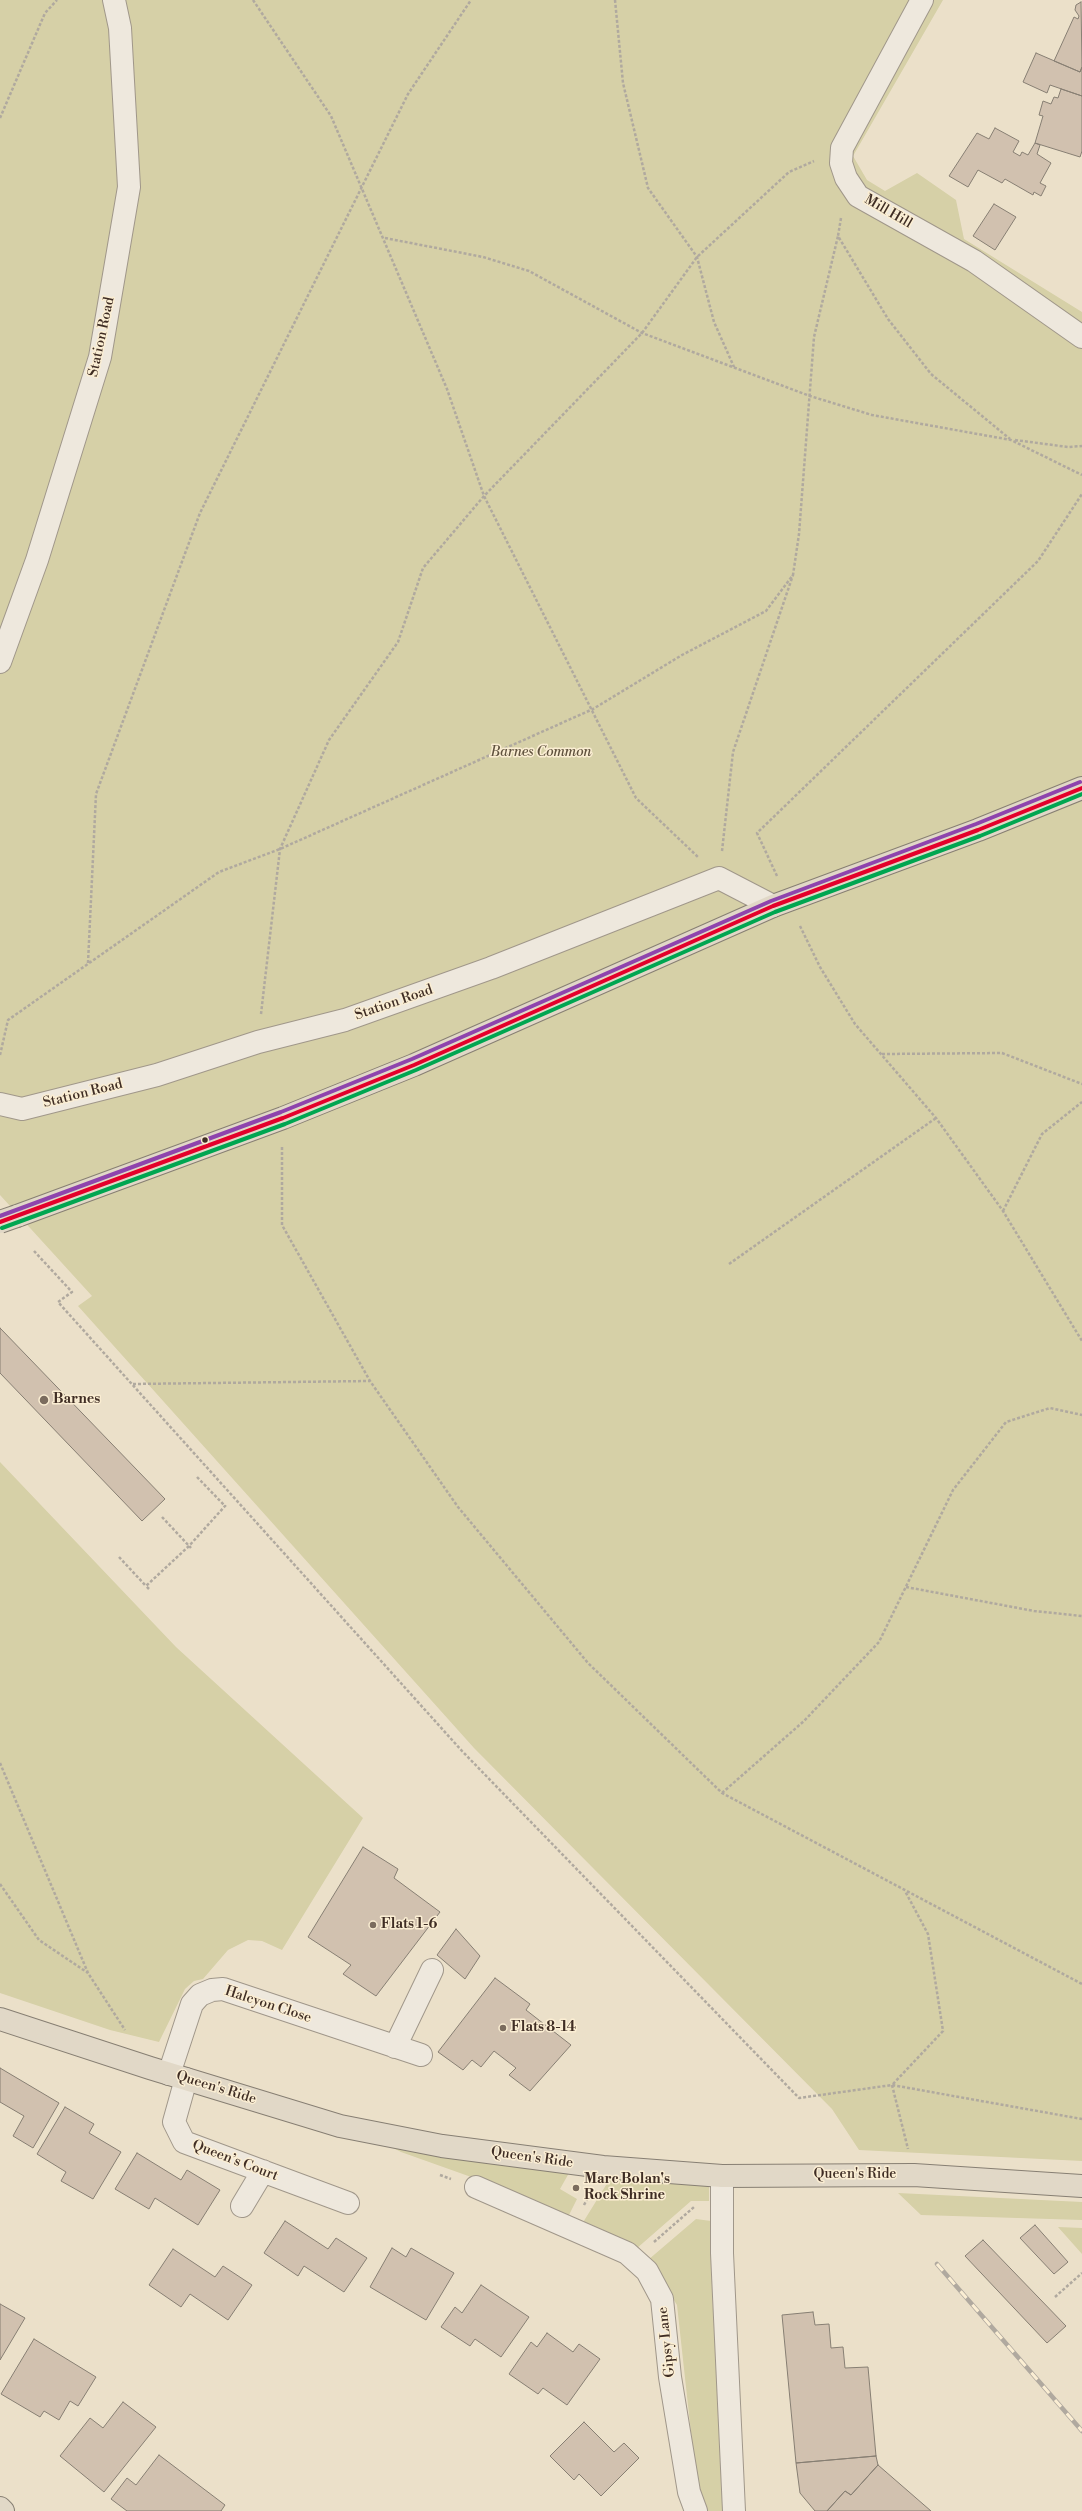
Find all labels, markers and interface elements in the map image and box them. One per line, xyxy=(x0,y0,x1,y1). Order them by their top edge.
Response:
street label: Mill Hill xyxy=(861,192,915,232)
street label: Station Road xyxy=(85,295,119,379)
park label: Barnes Common xyxy=(491,745,591,761)
street label: Station Road xyxy=(353,982,435,1024)
street label: Station Road xyxy=(41,1076,125,1112)
unlabelled marker xyxy=(200,1135,210,1145)
place label: Barnes xyxy=(53,1392,100,1408)
marker: Barnes xyxy=(38,1394,50,1406)
place label: Flats 1-6 xyxy=(381,1917,437,1933)
marker: Flats 1-6 xyxy=(368,1920,378,1930)
street label: Halcyon Close xyxy=(223,1983,313,2027)
place label: Flats 8-14 xyxy=(511,2020,576,2036)
marker: Flats 8-14 xyxy=(498,2023,508,2033)
street label: Queen's Ride xyxy=(174,2068,258,2108)
street label: Queen’s Court xyxy=(190,2137,280,2185)
street label: Queen's Ride xyxy=(490,2144,574,2172)
street label: Queen's Ride xyxy=(814,2167,896,2183)
place label: Marc Bolan's Rock Shrine xyxy=(584,2172,670,2204)
marker: Marc Bolan's Rock Shrine xyxy=(571,2183,581,2193)
street label: Gipsy Lane xyxy=(655,2306,679,2378)

